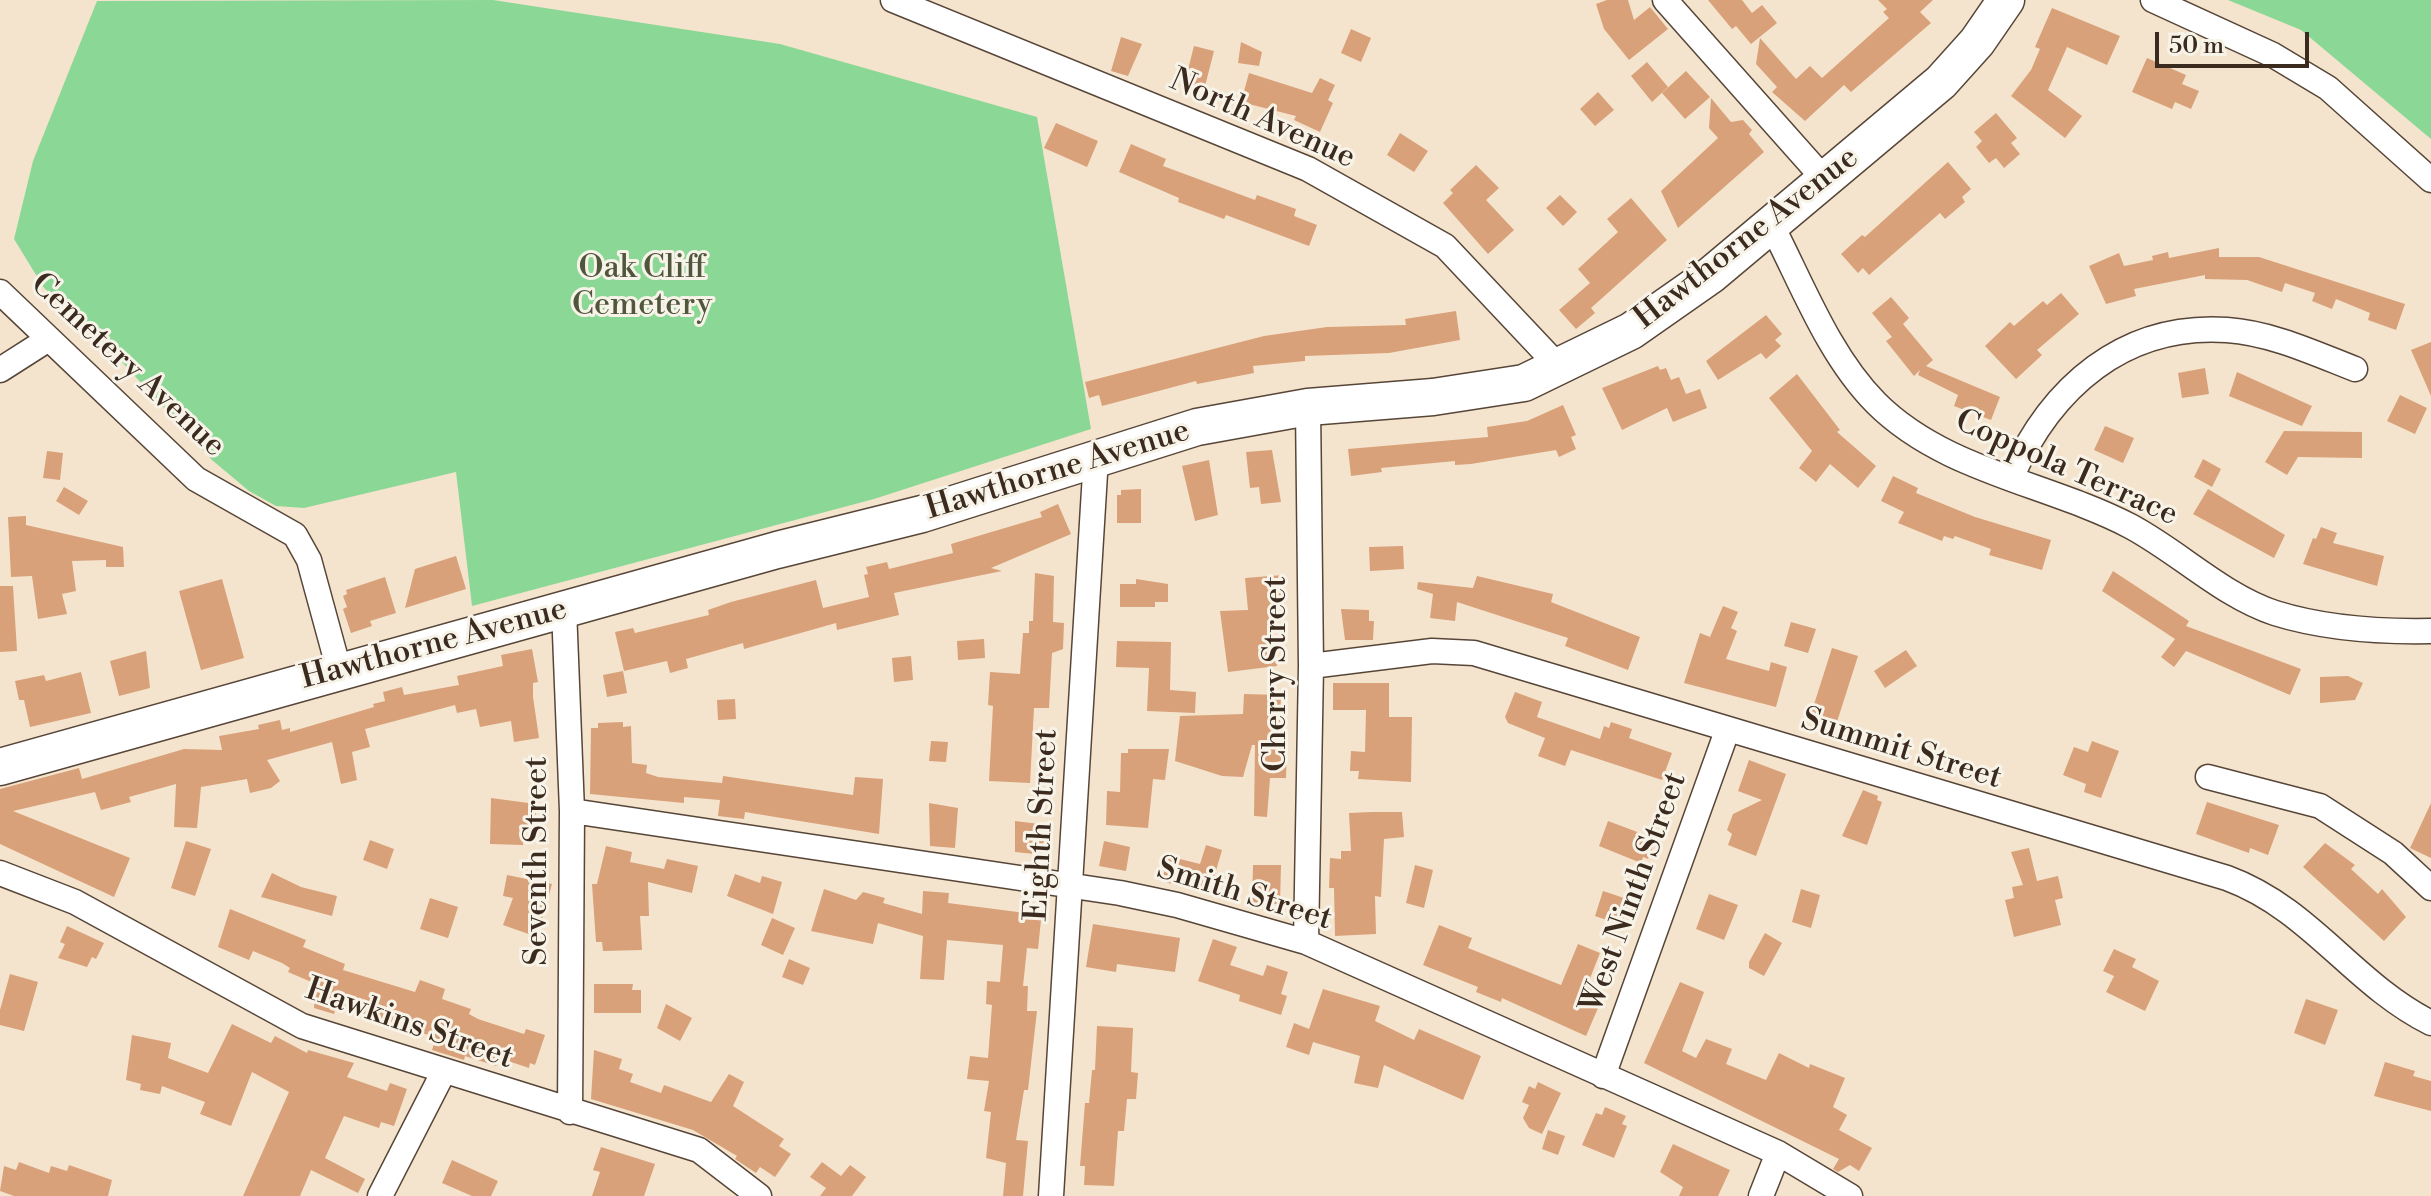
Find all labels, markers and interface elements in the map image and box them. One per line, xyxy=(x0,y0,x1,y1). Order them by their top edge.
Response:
scale bar xyxy=(2159,16,2313,66)
text: 50 m xyxy=(2169,31,2224,61)
street label: North Avenue xyxy=(1163,62,1361,178)
street label: Hawthorne Avenue xyxy=(1627,140,1867,338)
park label: Oak Cliff Cemetery xyxy=(572,250,712,325)
street label: Cemetery Avenue xyxy=(22,266,232,466)
street label: Coppola Terrace xyxy=(1949,403,2183,535)
street label: Hawthorne Avenue xyxy=(921,413,1195,529)
street label: Cherry Street xyxy=(1258,576,1296,772)
street label: Hawthorne Avenue xyxy=(297,591,571,699)
street label: Summit Street xyxy=(1796,701,2006,799)
street label: Eighth Street xyxy=(1019,728,1067,922)
street label: Seventh Street xyxy=(519,756,557,966)
street label: West Ninth Street xyxy=(1574,768,1696,1018)
street label: Smith Street xyxy=(1152,850,1336,940)
street label: Hawkins Street xyxy=(300,971,518,1079)

